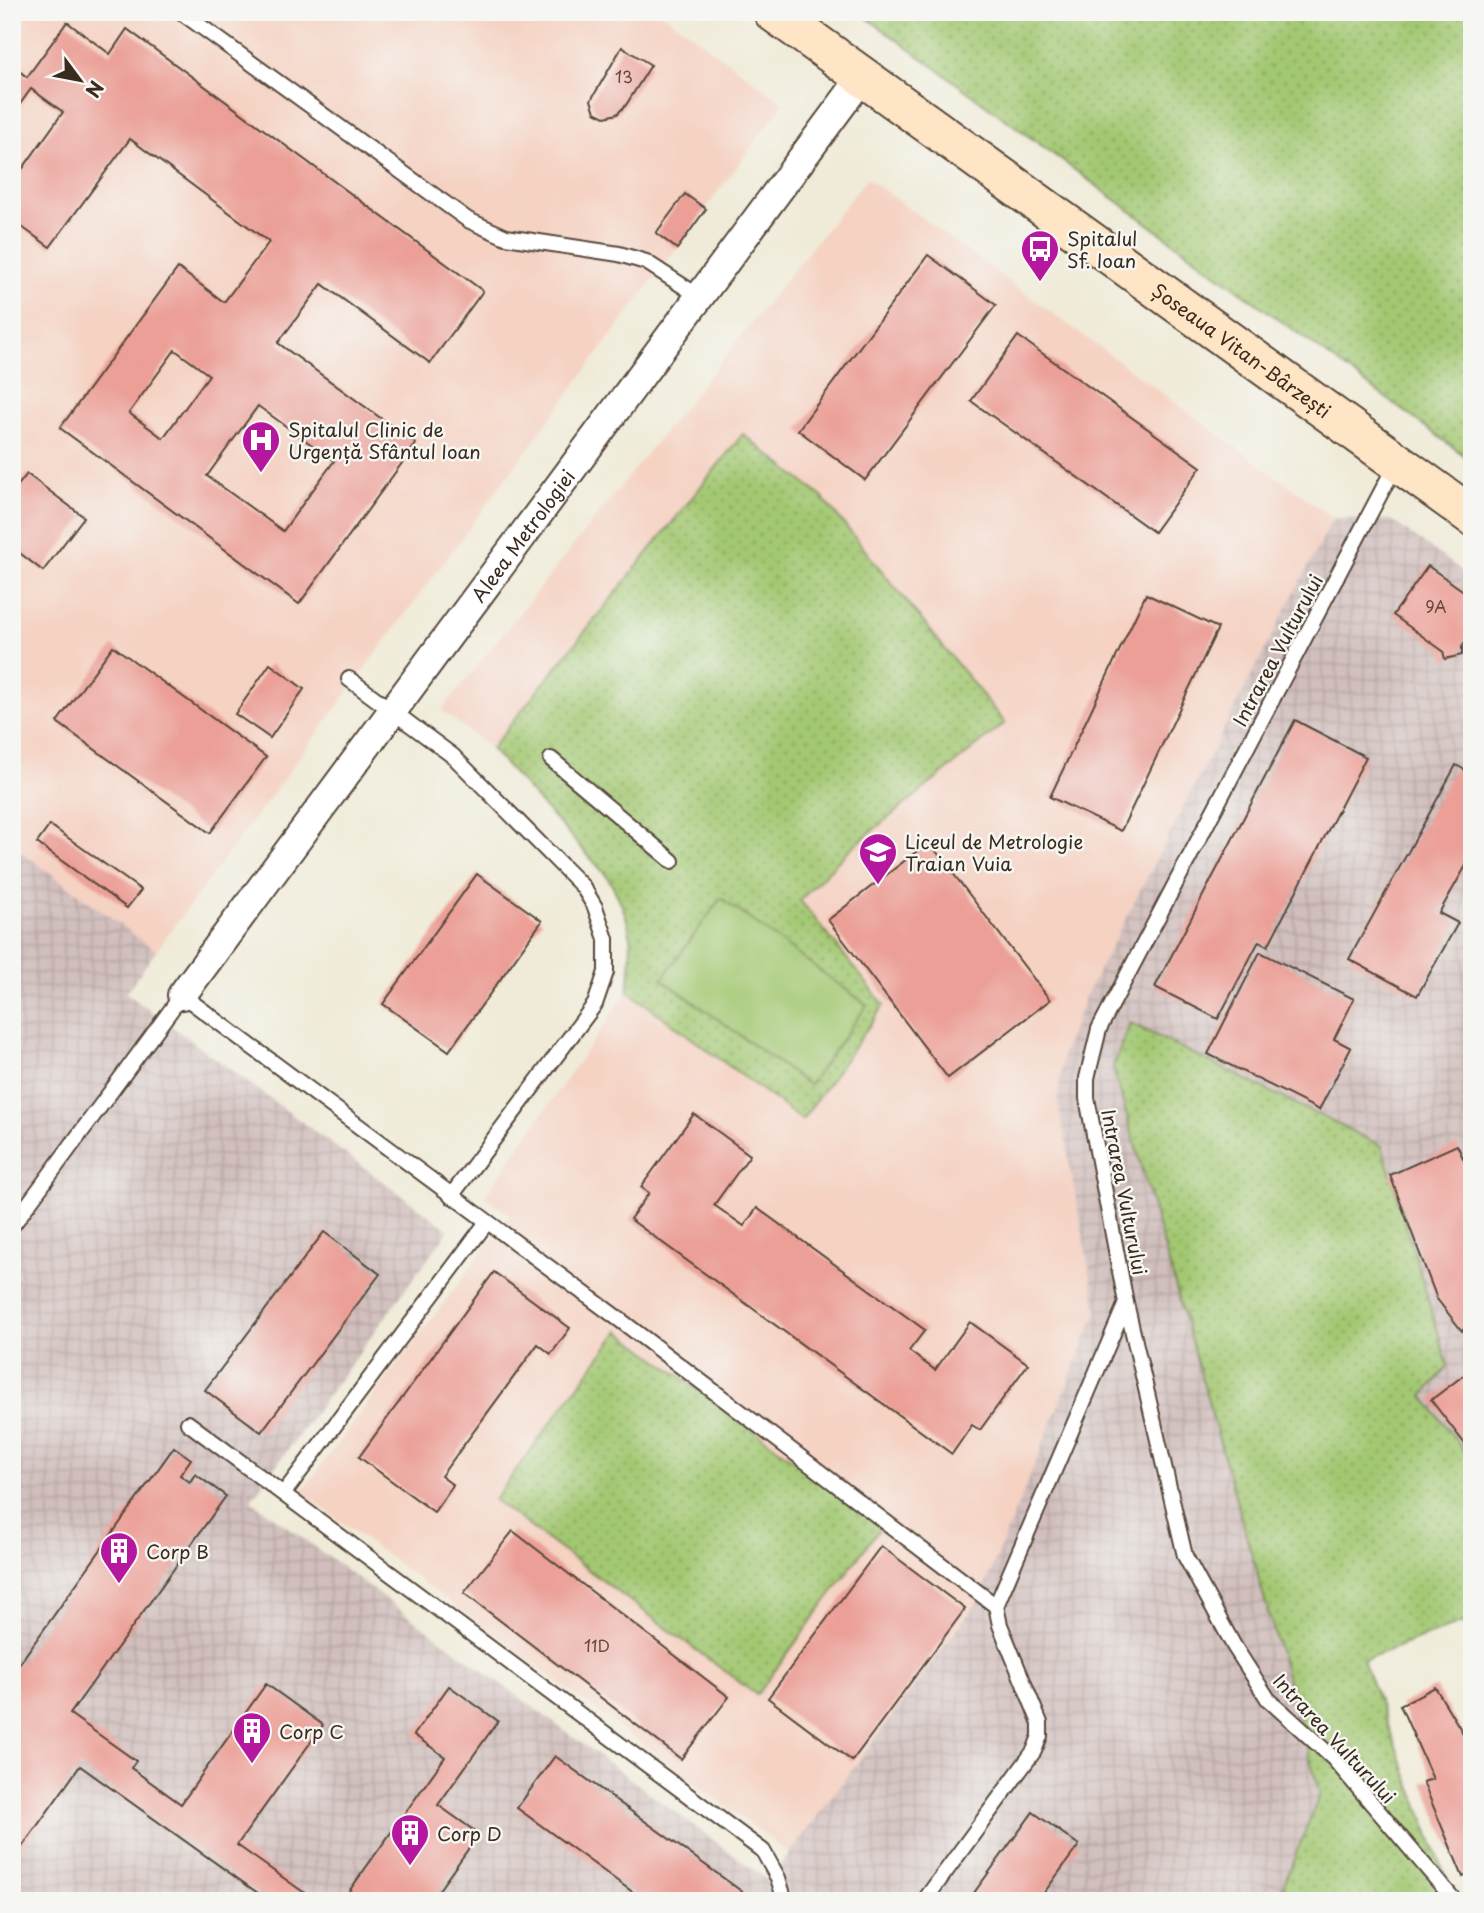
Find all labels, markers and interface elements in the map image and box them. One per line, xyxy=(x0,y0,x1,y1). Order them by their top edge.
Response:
north arrow xyxy=(46,46,116,116)
house number: 13 xyxy=(615,64,633,88)
text: N xyxy=(79,76,111,103)
place label: Spitalul Sf. Ioan xyxy=(1067,224,1137,274)
bus stop icon: Spitalul Sf. Ioan xyxy=(1019,228,1061,283)
street label: Șoseaua Vitan-Bârzești xyxy=(1147,276,1337,424)
place label: Spitalul Clinic de Urgență Sfântul Ioan xyxy=(288,415,481,465)
hospital icon: Spitalul Clinic de Urgență Sfântul Ioan xyxy=(240,419,282,474)
street label: Aleea Metrologiei xyxy=(464,463,581,608)
street label: Intrarea Vulturului xyxy=(1225,569,1329,731)
house number: 9A xyxy=(1425,594,1447,618)
place label: Liceul de Metrologie Traian Vuia xyxy=(905,827,1083,877)
school or university icon: Liceul de Metrologie Traian Vuia xyxy=(857,831,899,886)
street label: Intrarea Vulturului xyxy=(1095,1107,1155,1277)
building icon: Corp B xyxy=(98,1530,140,1585)
place label: Corp B xyxy=(146,1537,209,1565)
house number: 11D xyxy=(584,1633,610,1657)
street label: Intrarea Vulturului xyxy=(1267,1667,1403,1809)
building icon: Corp C xyxy=(231,1710,273,1765)
place label: Corp C xyxy=(279,1717,344,1745)
building icon: Corp D xyxy=(389,1812,431,1867)
place label: Corp D xyxy=(437,1819,502,1847)

